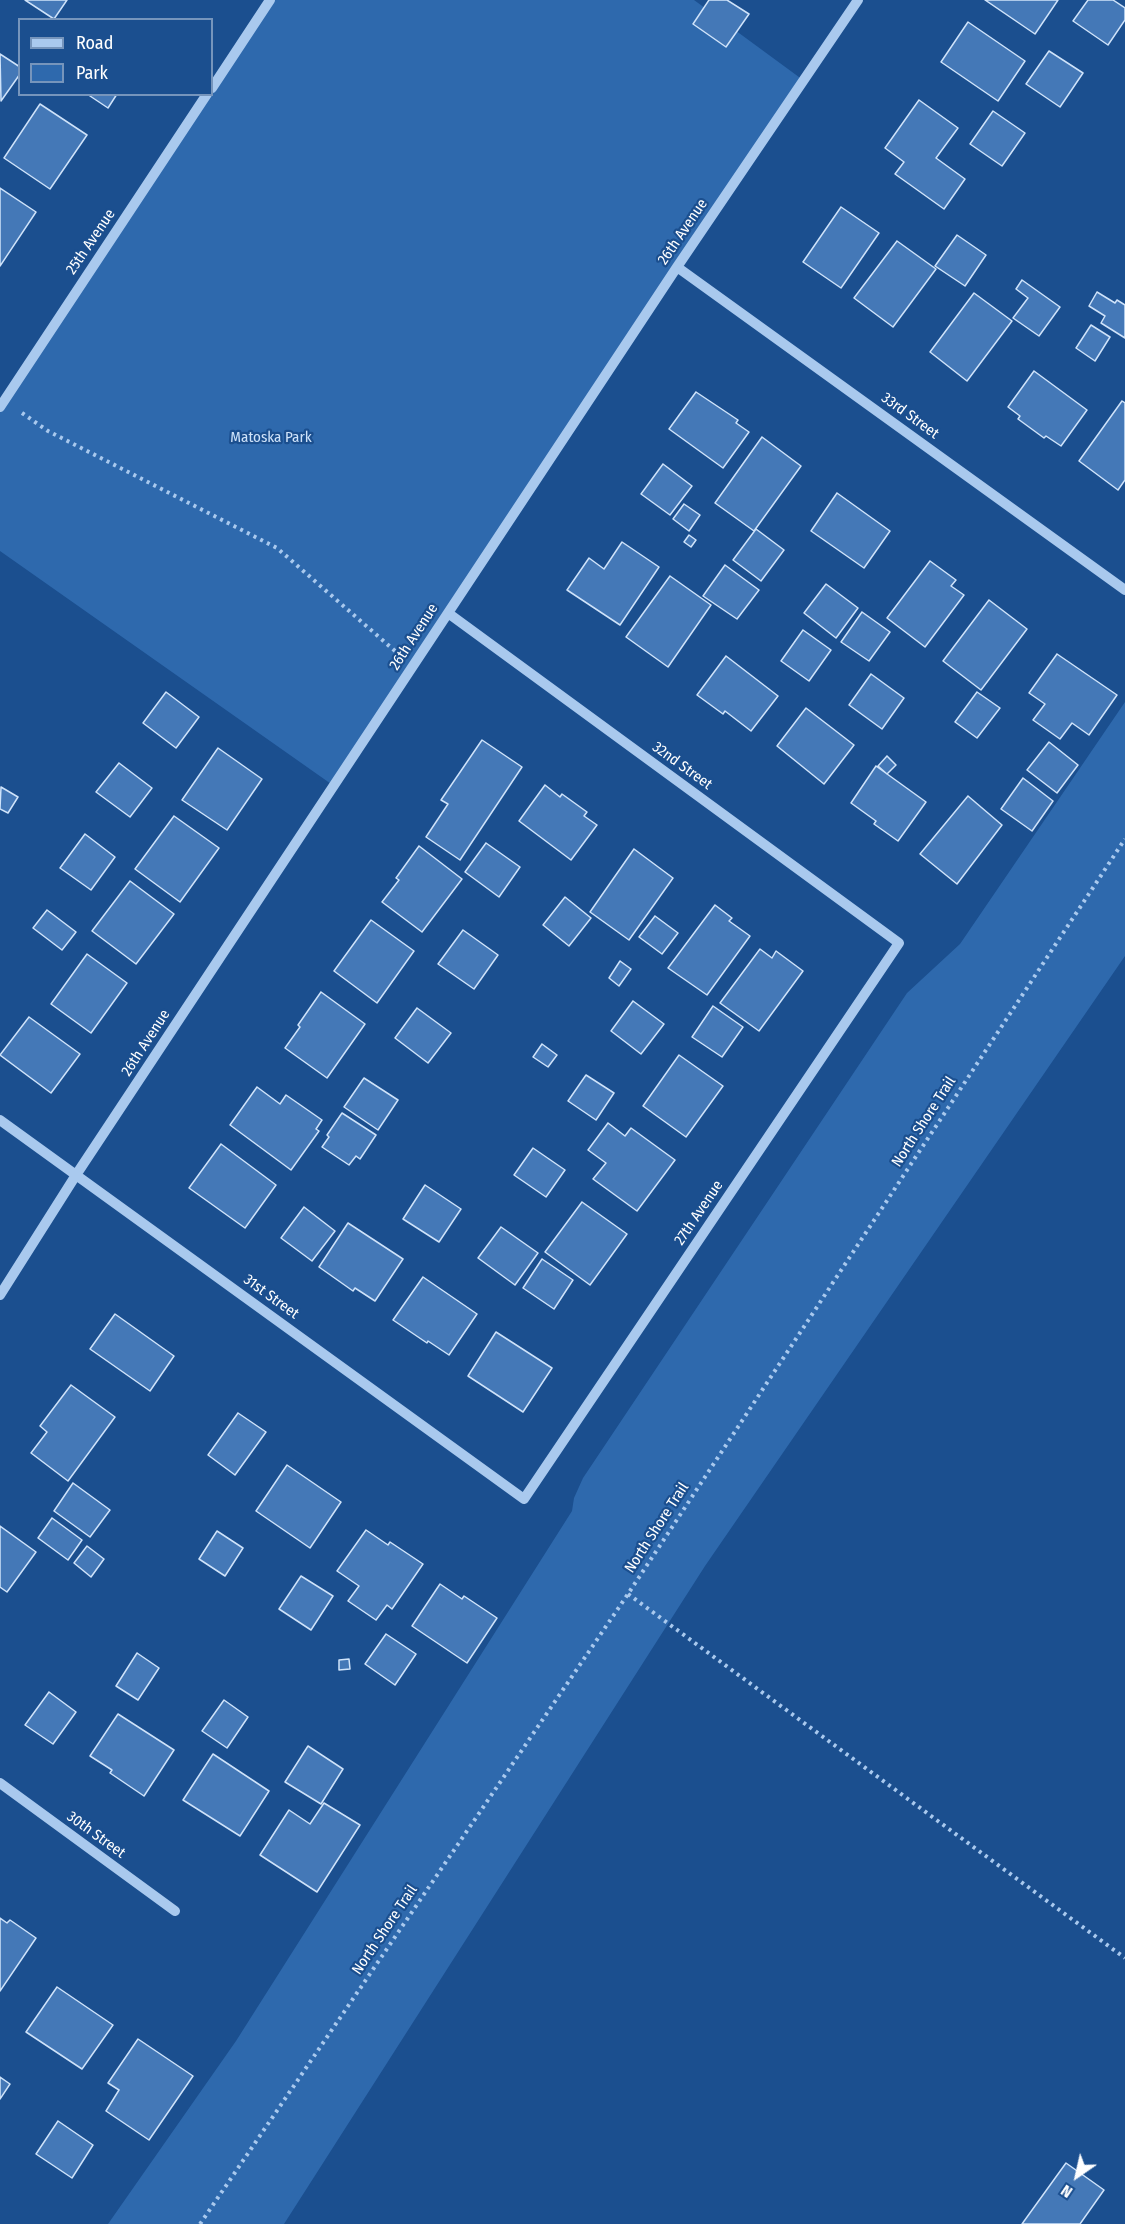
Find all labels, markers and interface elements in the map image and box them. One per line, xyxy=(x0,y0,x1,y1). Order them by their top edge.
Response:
legend xyxy=(18,18,213,96)
text: Road xyxy=(76,32,113,54)
text: Park xyxy=(76,62,108,84)
street label: 26th Avenue xyxy=(654,196,712,268)
street label: 25th Avenue xyxy=(63,206,119,278)
street label: 33rd Street xyxy=(878,389,942,443)
park label: Matoska Park xyxy=(230,429,312,447)
street label: 26th Avenue xyxy=(386,600,442,674)
street label: 32nd Street xyxy=(649,738,715,794)
street label: 26th Avenue xyxy=(118,1006,174,1080)
street label: North Shore Trail xyxy=(888,1074,960,1170)
street label: 27th Avenue xyxy=(671,1177,727,1249)
street label: 31st Street xyxy=(240,1271,302,1323)
street label: North Shore Trail xyxy=(621,1480,693,1576)
street label: 30th Street xyxy=(63,1808,129,1862)
street label: North Shore Trail xyxy=(348,1882,422,1978)
north arrow xyxy=(1047,2146,1107,2206)
text: N xyxy=(1057,2181,1076,2202)

